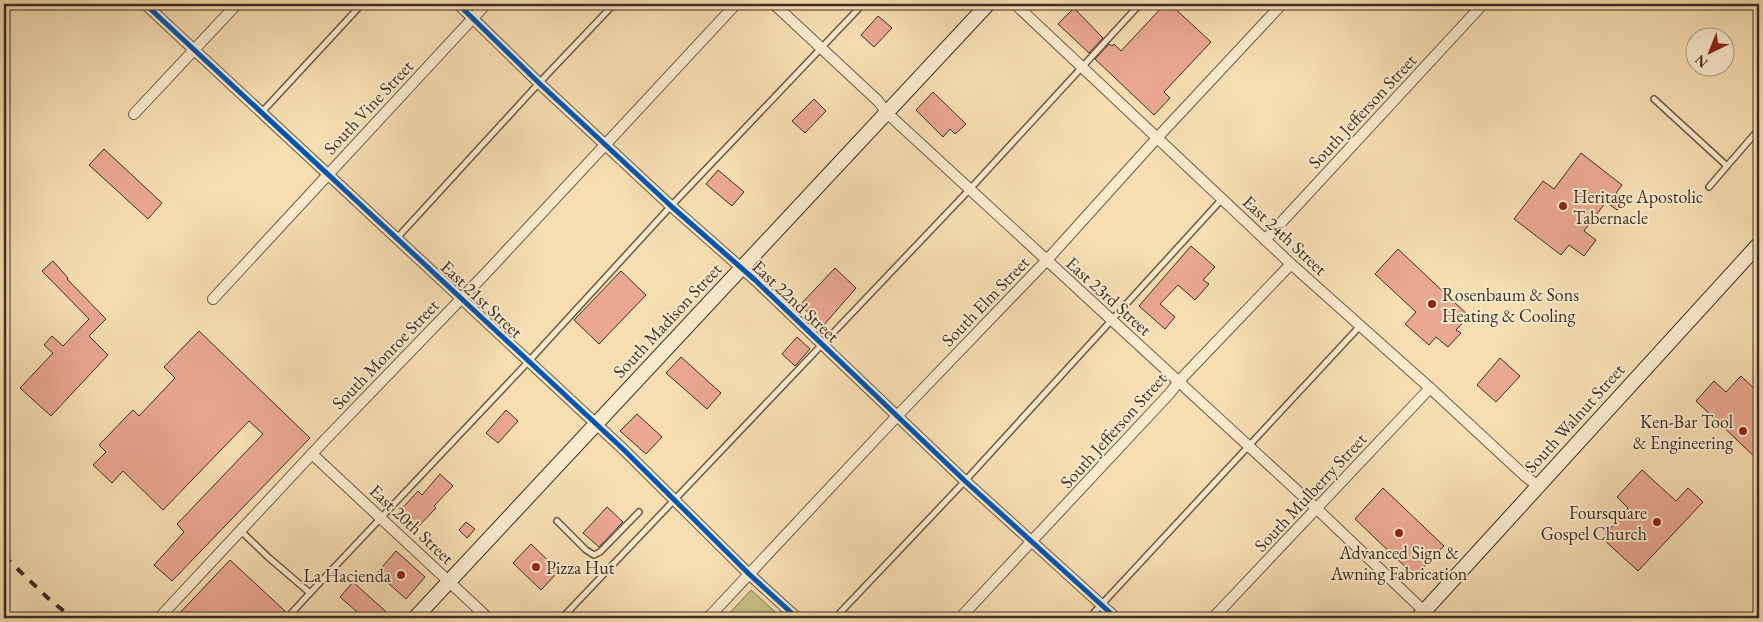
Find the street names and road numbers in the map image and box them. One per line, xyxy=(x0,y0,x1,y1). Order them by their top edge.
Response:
street label: South Jefferson Street xyxy=(1303,49,1421,173)
street label: South Vine Street xyxy=(318,55,418,159)
street label: East 24th Street xyxy=(1238,190,1332,280)
street label: South Elm Street xyxy=(936,251,1034,351)
street label: East 23rd Street xyxy=(1061,251,1157,341)
street label: East 21st Street xyxy=(436,255,528,343)
street label: East 22nd Street xyxy=(748,255,845,347)
street label: South Madison Street xyxy=(608,257,727,382)
street label: South Monroe Street xyxy=(326,294,444,414)
street label: South Walnut Street xyxy=(1519,358,1629,477)
street label: South Jefferson Street xyxy=(1055,367,1172,493)
street label: South Mulberry Street xyxy=(1249,427,1371,556)
street label: East 20th Street xyxy=(365,479,459,569)

